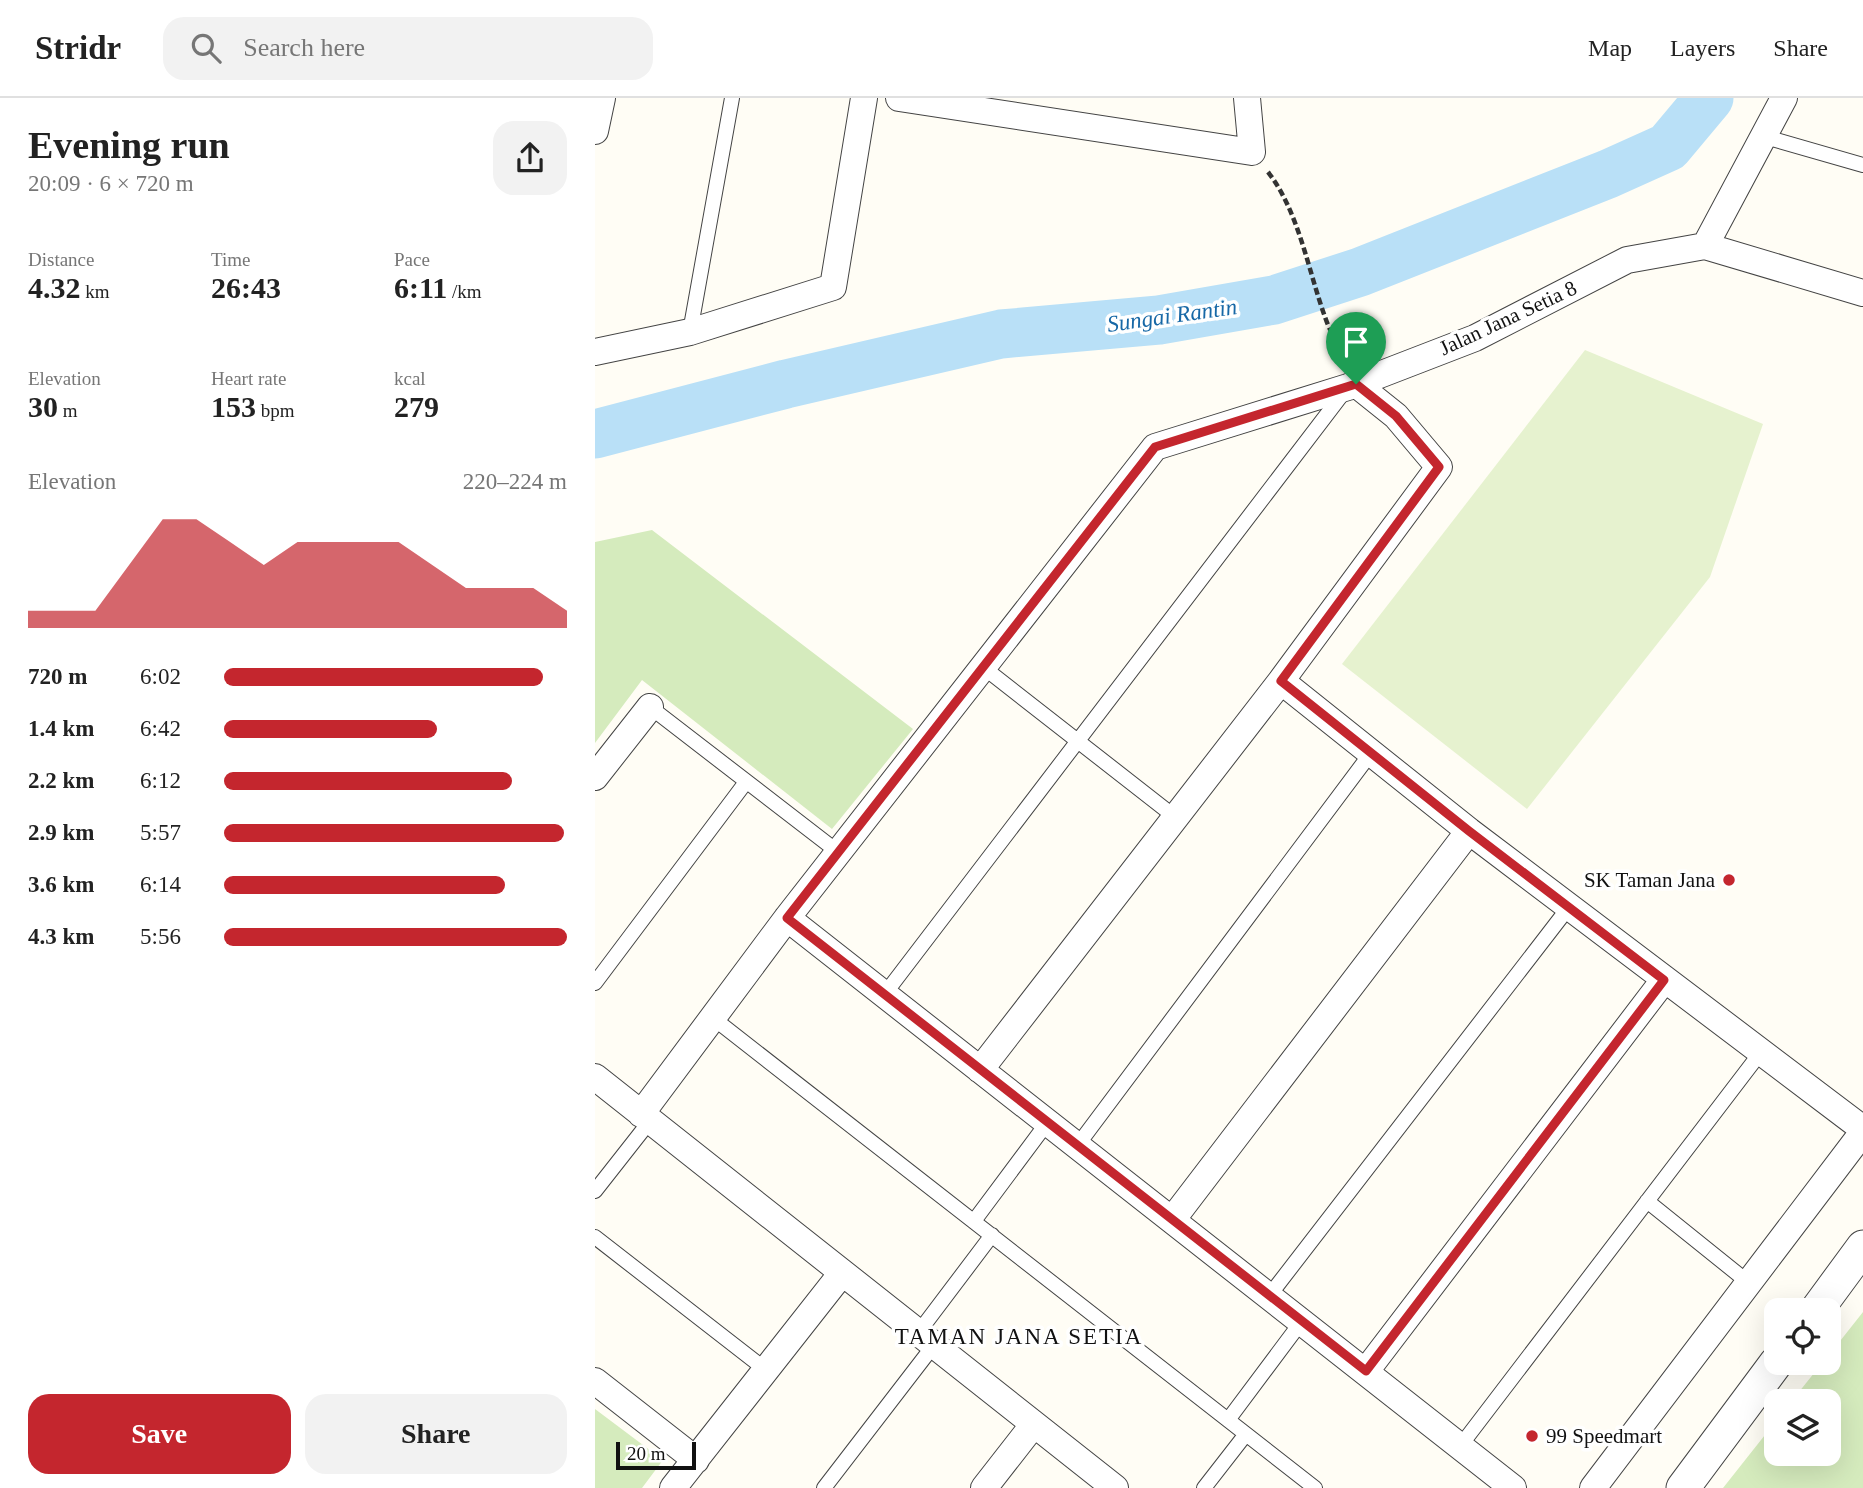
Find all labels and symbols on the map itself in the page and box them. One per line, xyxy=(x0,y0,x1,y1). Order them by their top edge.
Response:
street label: Jalan Jana Setia 8 xyxy=(1436,276,1580,360)
water label: Sungai Rantin xyxy=(1105,294,1239,337)
pin xyxy=(1326,312,1386,384)
place label: SK Taman Jana xyxy=(1584,868,1716,892)
marker: SK Taman Jana xyxy=(1721,872,1737,888)
district label: TAMAN JANA SETIA xyxy=(895,1324,1143,1349)
place label: 99 Speedmart xyxy=(1546,1424,1662,1448)
marker: 99 Speedmart xyxy=(1524,1428,1540,1444)
scale bar xyxy=(616,1439,697,1471)

